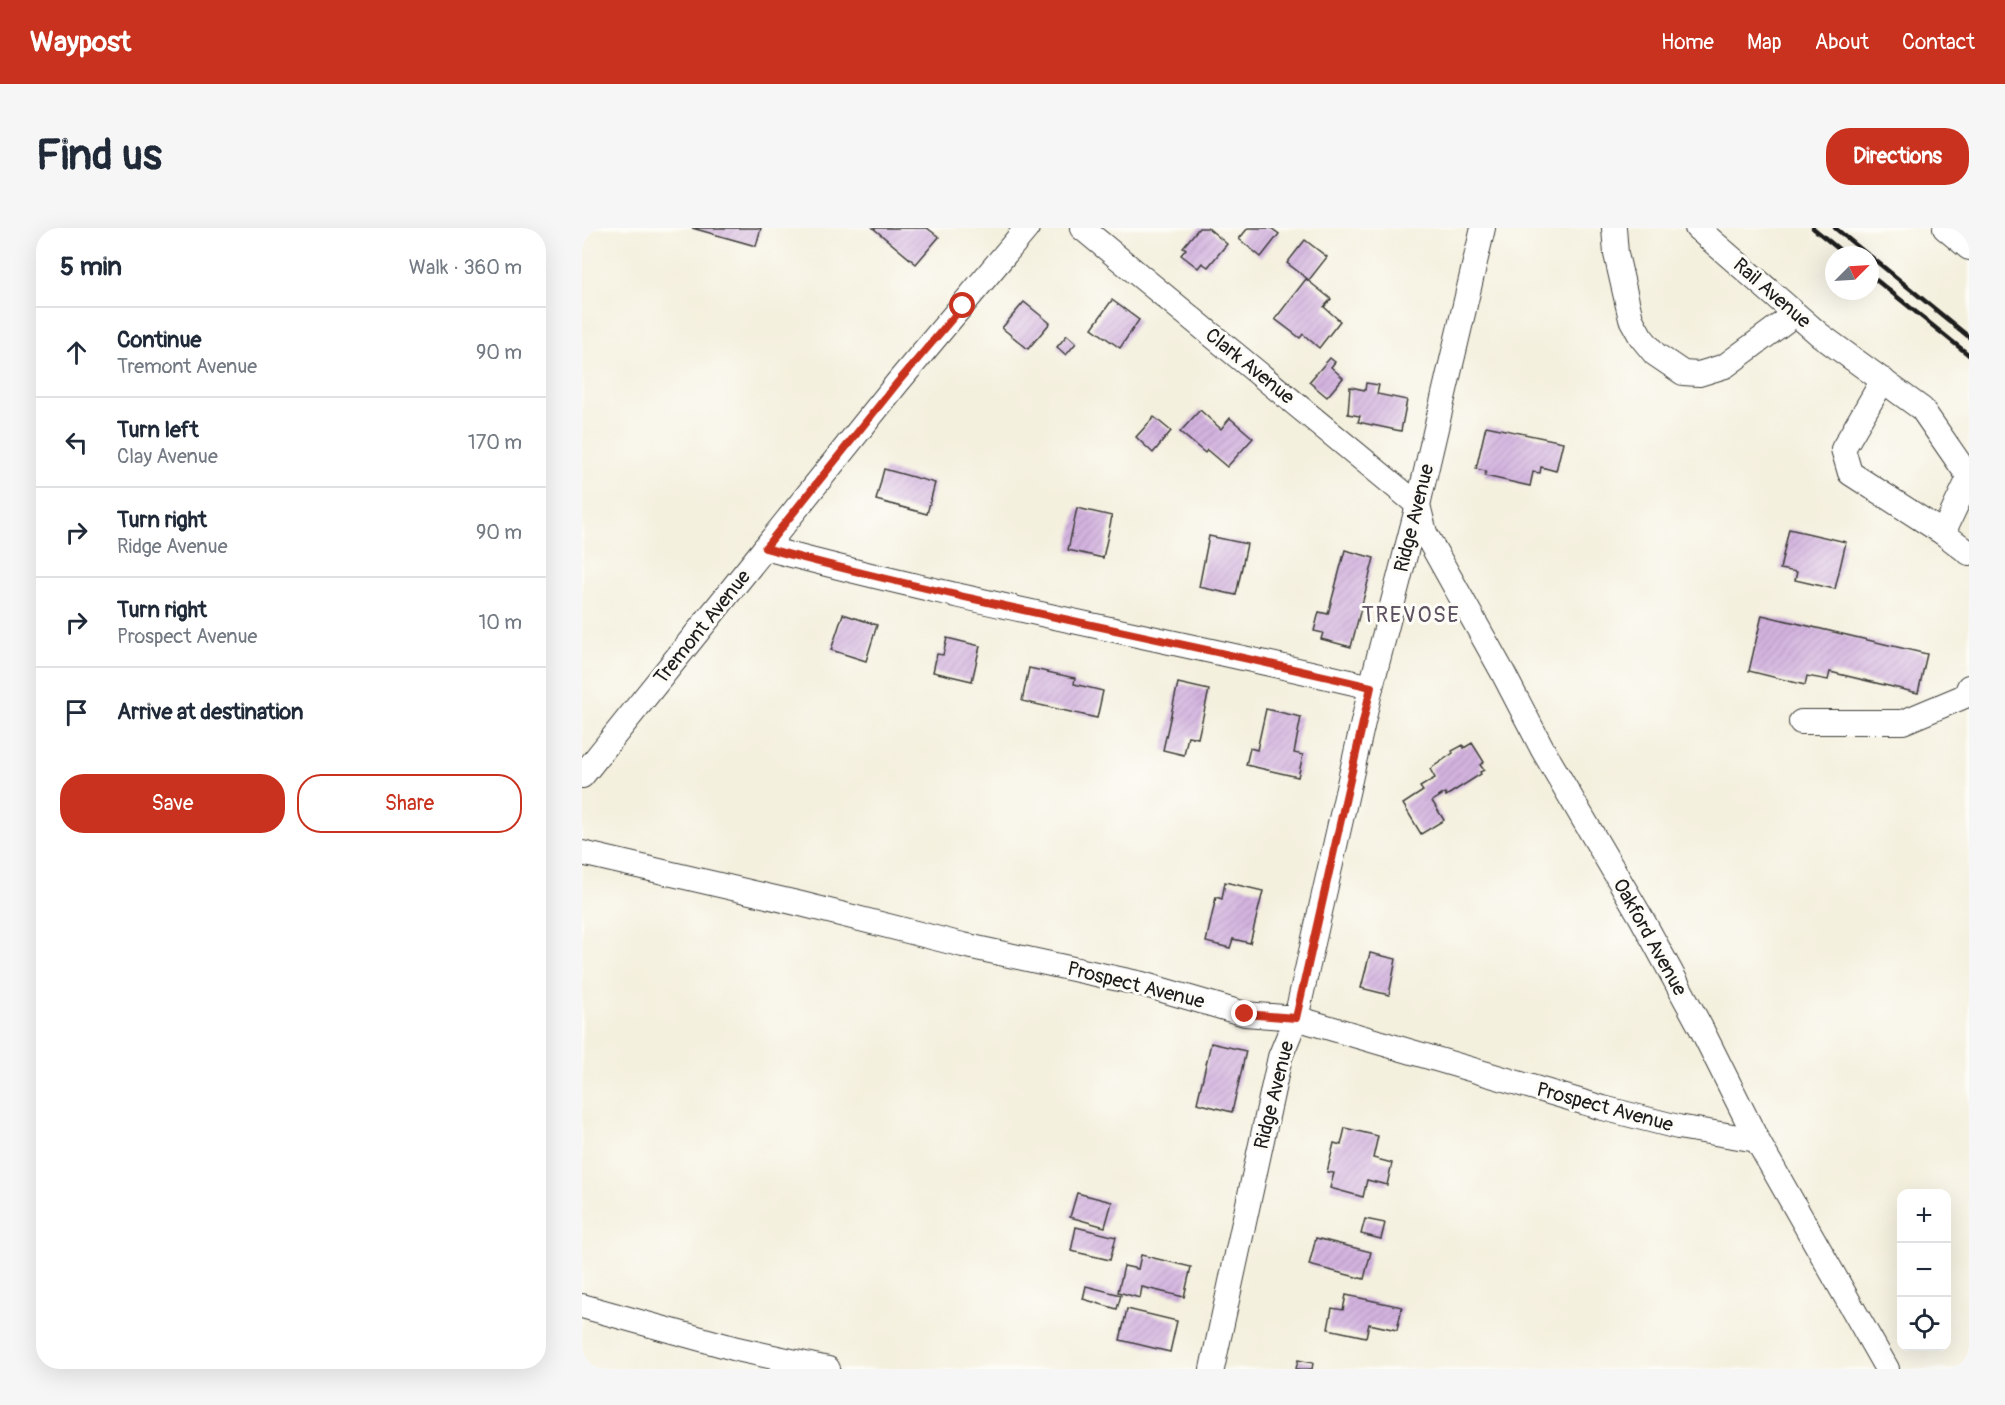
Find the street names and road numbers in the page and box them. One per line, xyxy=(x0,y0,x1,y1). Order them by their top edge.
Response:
street label: Rail Avenue xyxy=(1728,252,1816,334)
street label: Clark Avenue xyxy=(1200,322,1300,410)
street label: Ridge Avenue xyxy=(1388,461,1440,575)
street label: Tremont Avenue xyxy=(648,565,756,689)
street label: Oakford Avenue xyxy=(1607,874,1693,1000)
street label: Prospect Avenue xyxy=(1065,956,1207,1014)
street label: Ridge Avenue xyxy=(1248,1038,1300,1152)
street label: Prospect Avenue xyxy=(1534,1077,1676,1137)

